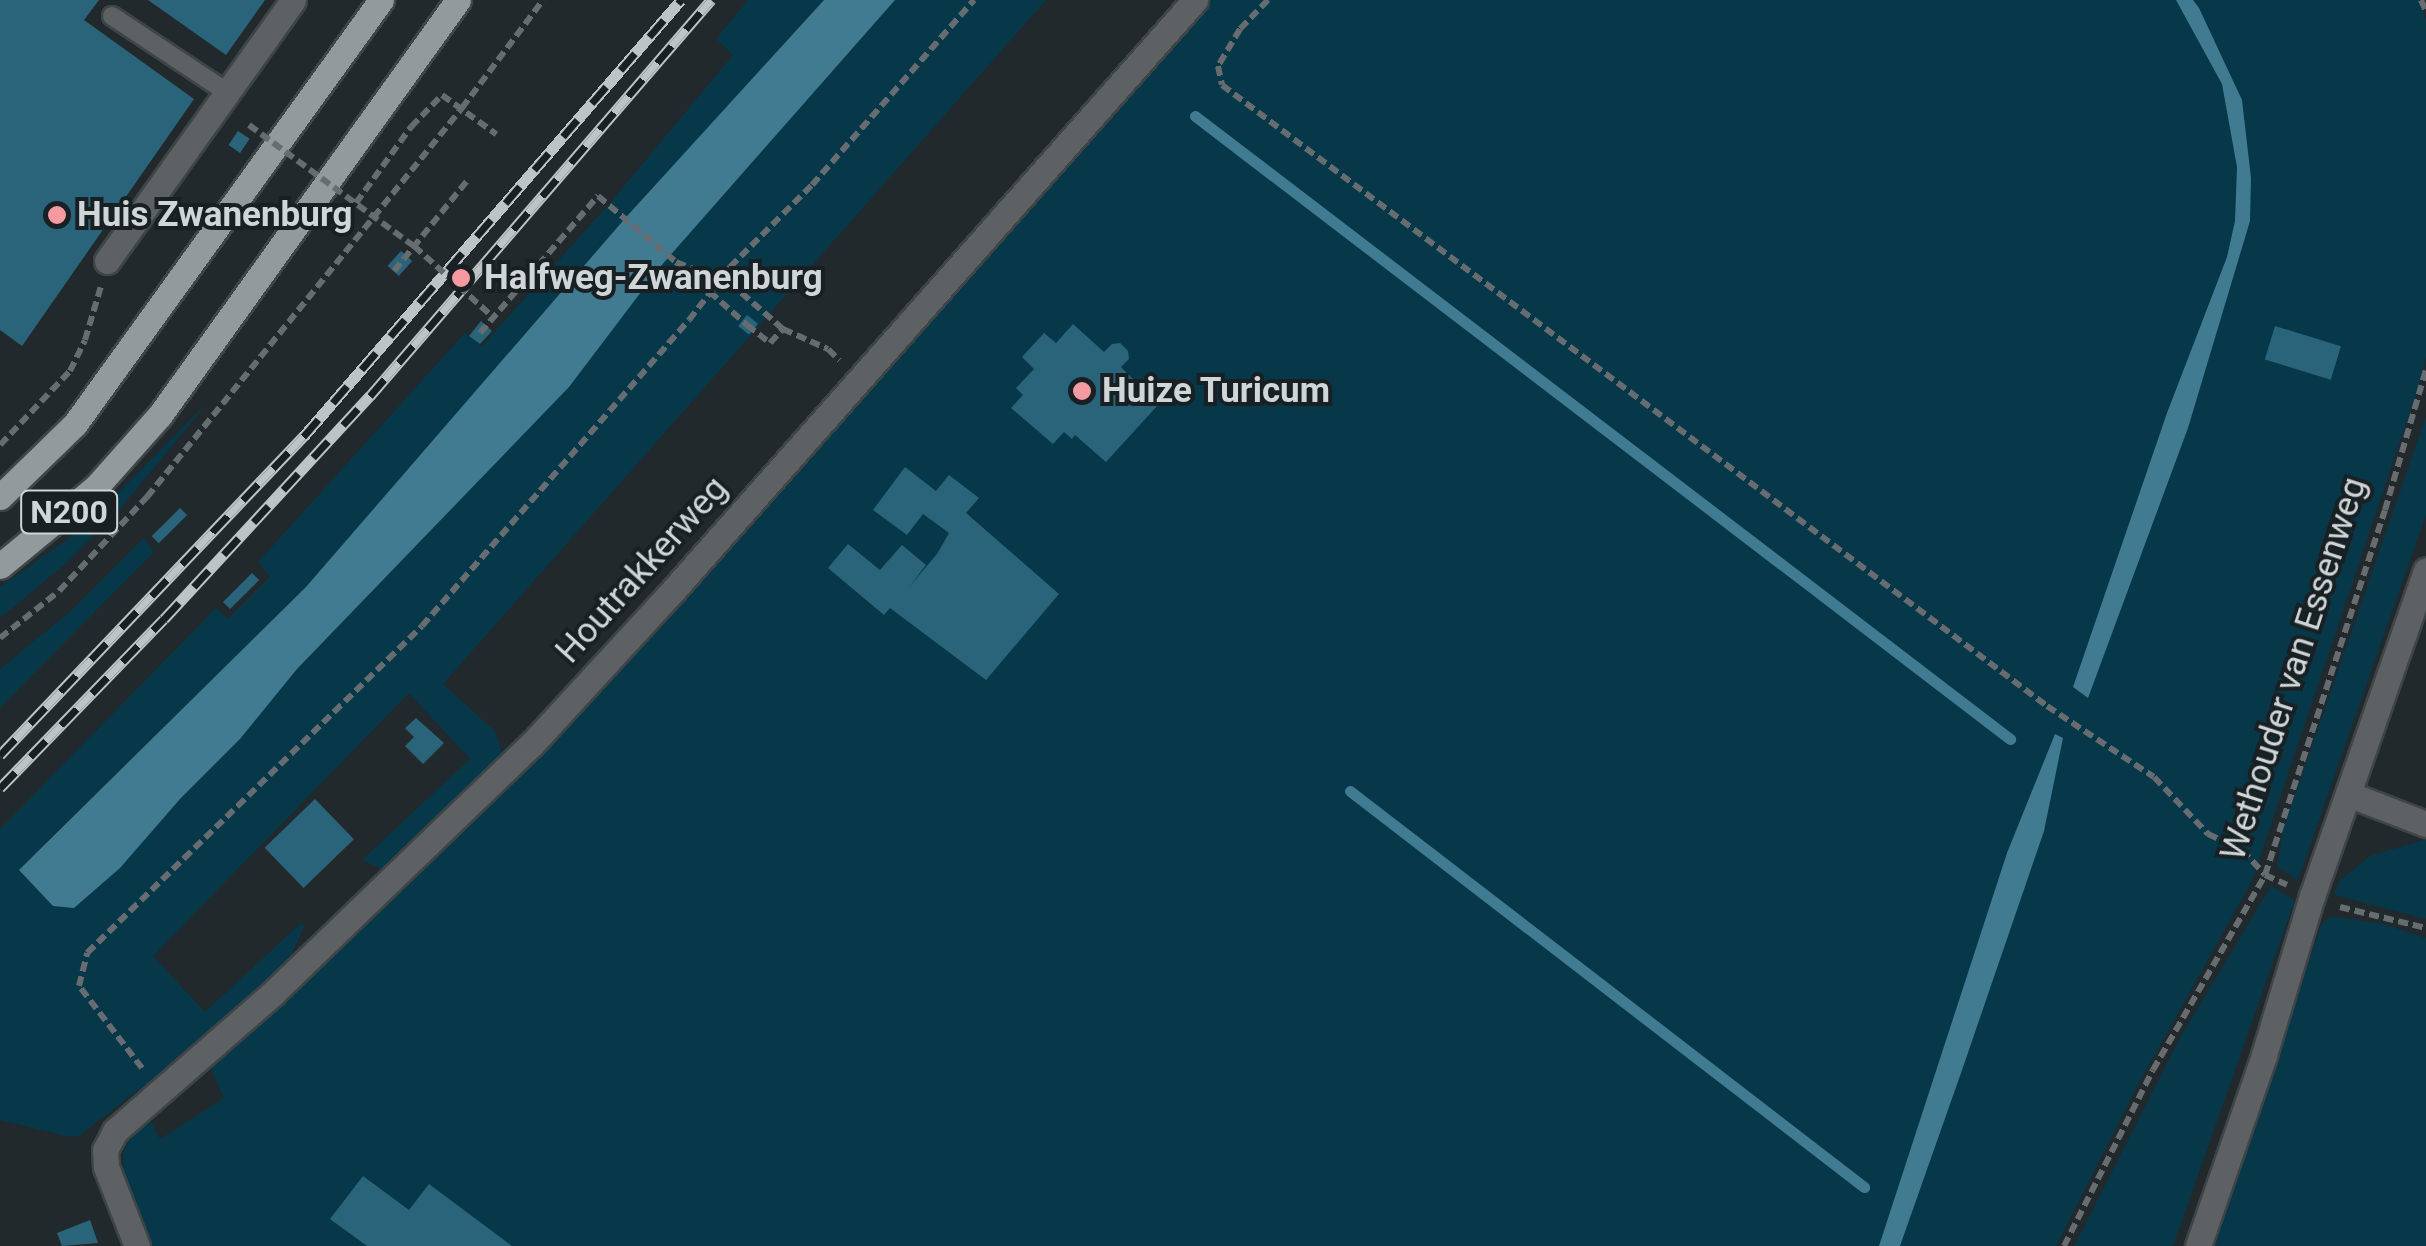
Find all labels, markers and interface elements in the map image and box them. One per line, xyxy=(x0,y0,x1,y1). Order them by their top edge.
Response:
place label: Huis Zwanenburg xyxy=(77,194,352,236)
marker: Huis Zwanenburg xyxy=(46,204,68,226)
place label: Halfweg-Zwanenburg xyxy=(484,257,823,299)
marker: Halfweg-Zwanenburg xyxy=(448,265,474,291)
place label: Huize Turicum xyxy=(1102,370,1331,412)
marker: Huize Turicum xyxy=(1071,380,1093,402)
street label: Houtrakkerweg xyxy=(547,468,737,672)
street label: Wethouder van Essenweg xyxy=(2212,472,2376,866)
road number: N200 xyxy=(19,485,119,539)

